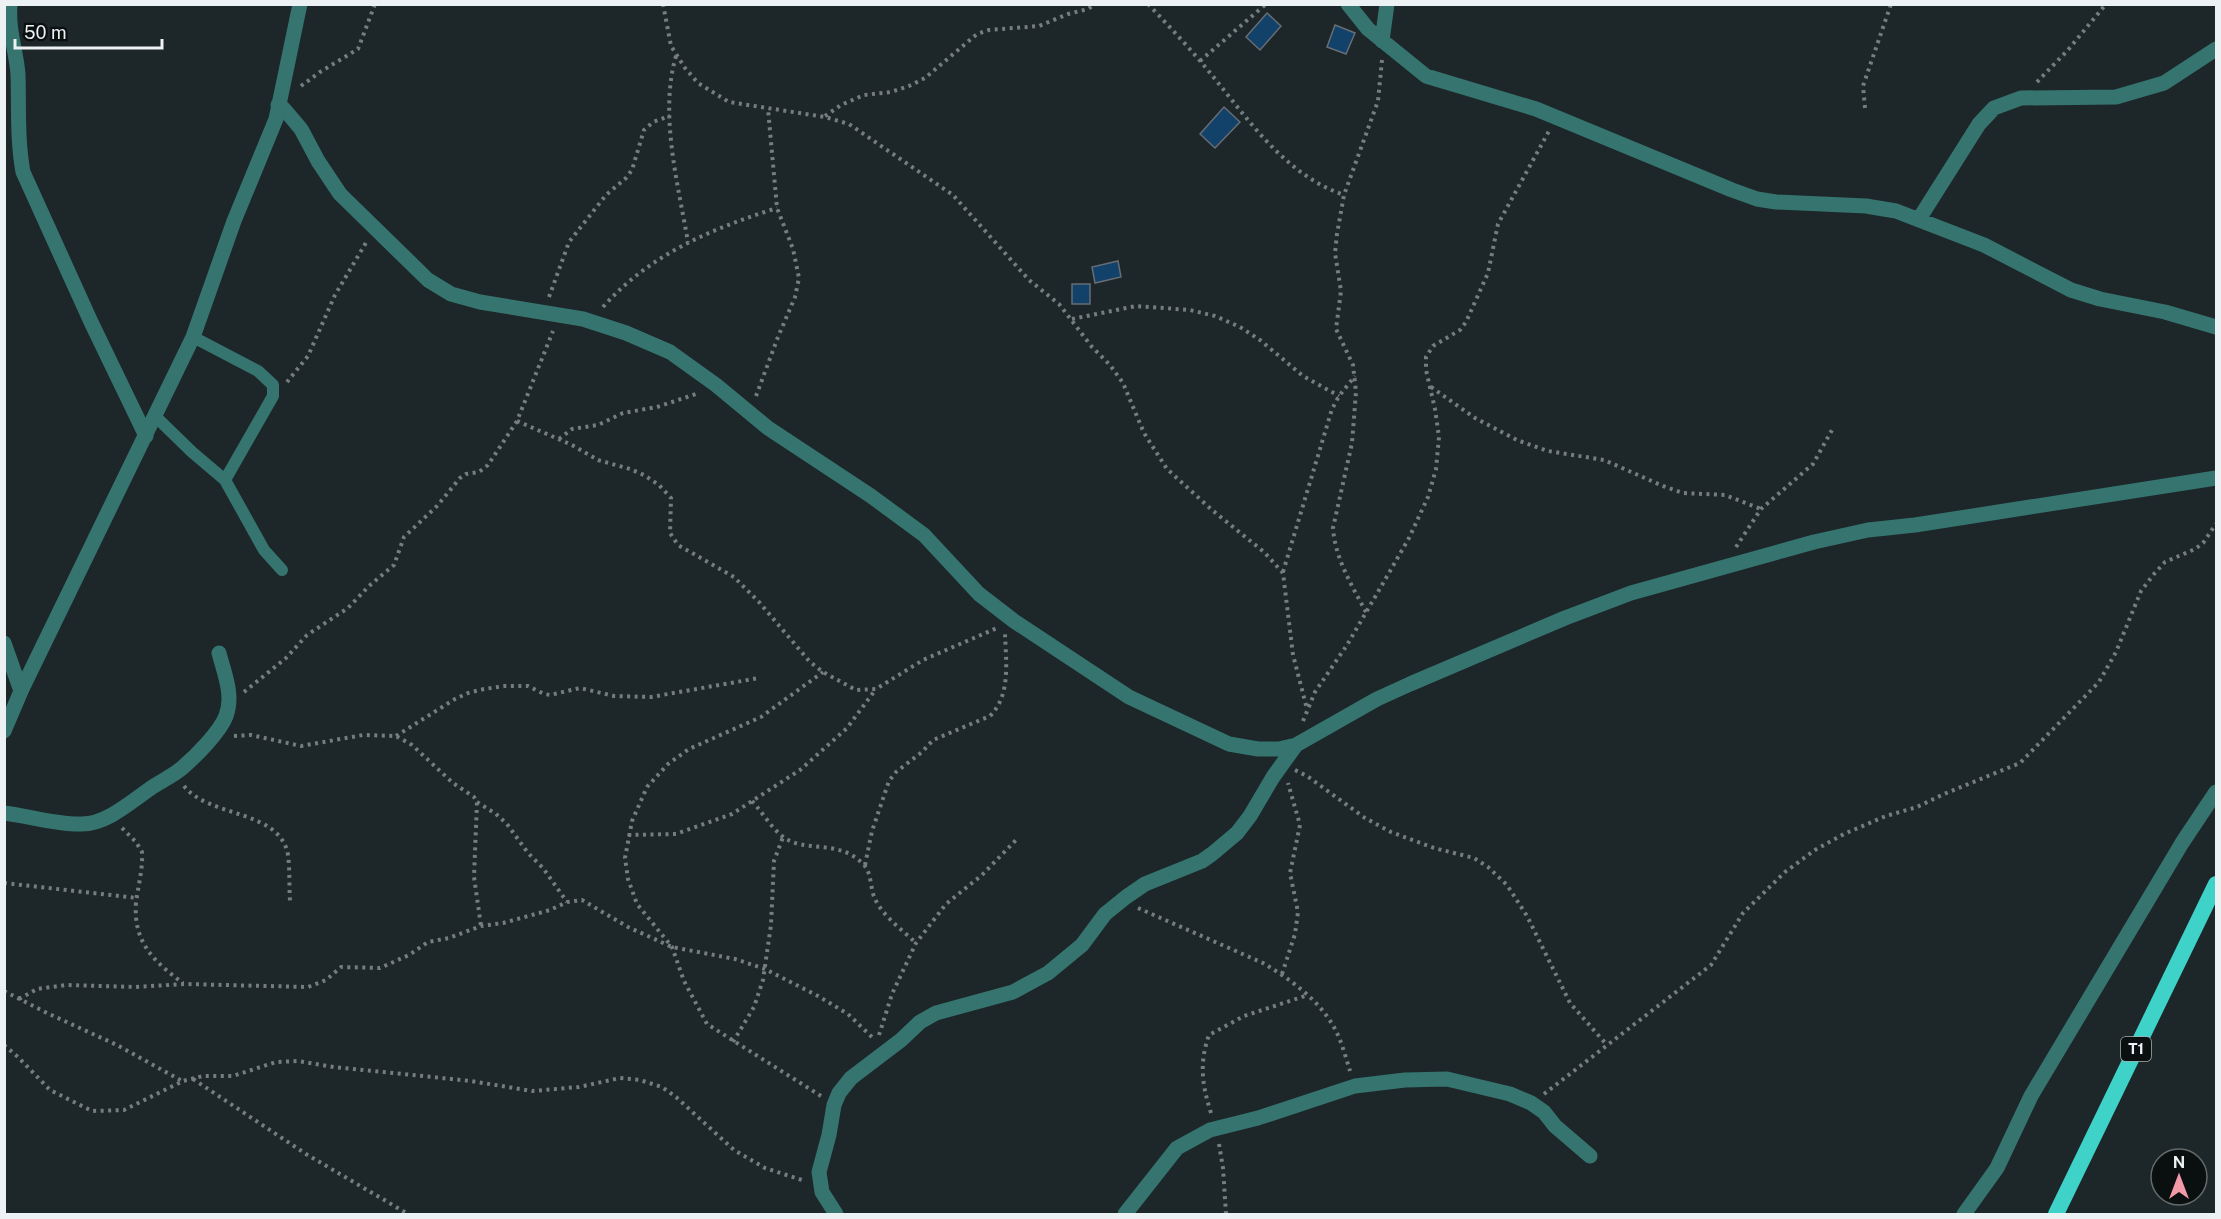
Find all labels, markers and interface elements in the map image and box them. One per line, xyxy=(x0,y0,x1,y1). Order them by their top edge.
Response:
scale bar xyxy=(15,12,162,50)
text: 50 m xyxy=(24,22,67,43)
road number: T1 xyxy=(2121,1037,2151,1061)
north arrow xyxy=(2149,1147,2209,1207)
text: N xyxy=(2173,1153,2185,1172)

